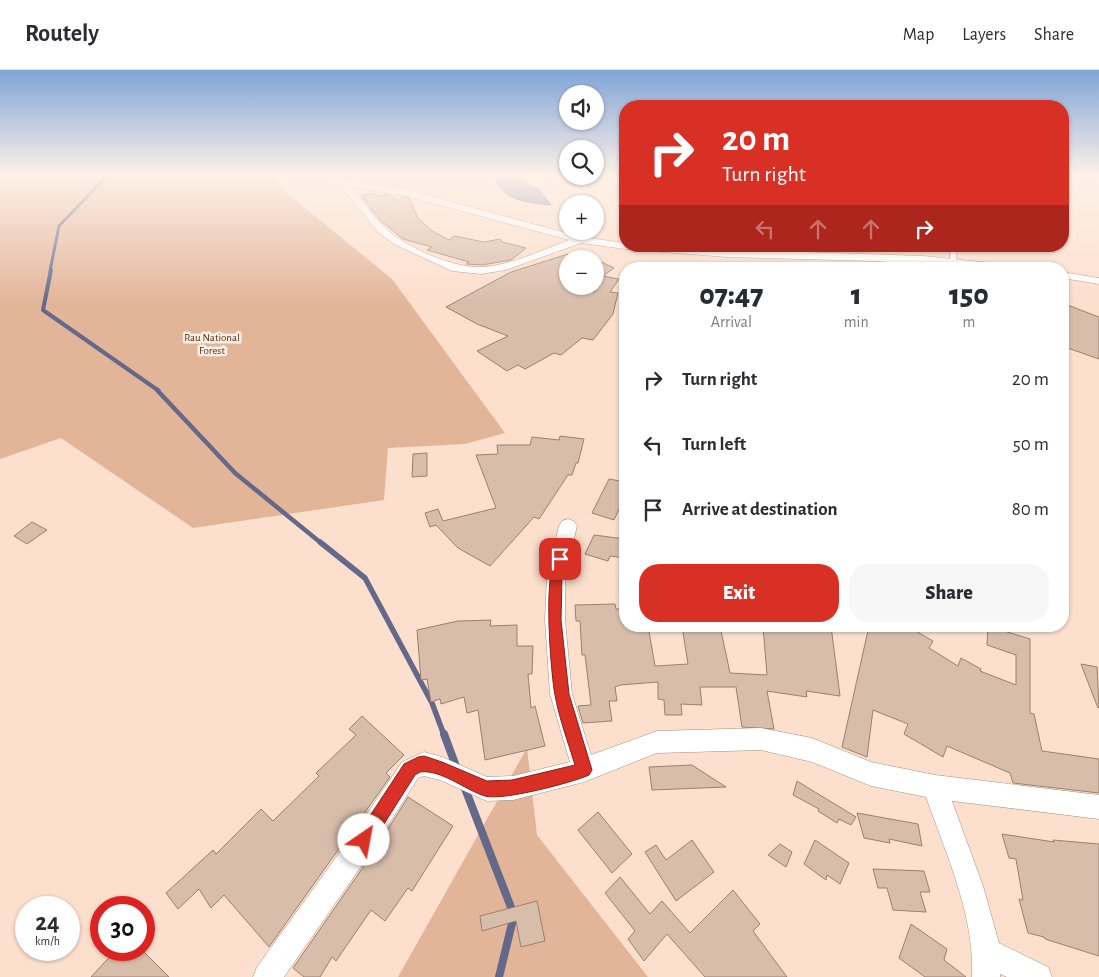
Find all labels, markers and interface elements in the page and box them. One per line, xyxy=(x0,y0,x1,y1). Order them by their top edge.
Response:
text: Routely xyxy=(25,22,99,46)
text: Map xyxy=(903,26,934,44)
text: Layers xyxy=(962,26,1006,44)
text: Share xyxy=(1034,26,1074,44)
map controls xyxy=(559,85,604,295)
button: sound xyxy=(559,85,604,130)
icon: right xyxy=(639,120,704,185)
text: 20 m xyxy=(722,122,790,157)
button: search xyxy=(559,140,604,185)
text: Turn right xyxy=(722,163,806,185)
button: + xyxy=(559,195,604,240)
icon: left xyxy=(751,215,779,243)
icon: ahead xyxy=(804,215,832,243)
icon: ahead xyxy=(857,215,885,243)
icon: right xyxy=(910,215,938,243)
button: − xyxy=(559,250,604,295)
text: 07:47 xyxy=(699,280,763,310)
text: 1 xyxy=(851,280,862,310)
text: 150 xyxy=(949,280,989,310)
text: Arrival xyxy=(711,314,752,330)
text: min xyxy=(844,314,869,330)
text: m xyxy=(962,314,975,330)
park label: Rau National Forest xyxy=(184,332,240,356)
icon: right xyxy=(639,366,667,394)
text: Turn right xyxy=(682,370,757,389)
text: 20 m xyxy=(1012,370,1049,389)
icon: left xyxy=(639,431,667,459)
text: Turn left xyxy=(682,435,746,454)
text: 50 m xyxy=(1013,435,1049,454)
icon: arrive xyxy=(639,496,667,524)
text: Arrive at destination xyxy=(682,500,838,519)
text: 80 m xyxy=(1012,500,1049,519)
pin xyxy=(539,538,581,580)
icon: arrive xyxy=(546,545,574,573)
button: Exit xyxy=(639,564,839,622)
button: Share xyxy=(849,564,1049,622)
position arrow xyxy=(337,813,389,865)
speed limit sign: 30 xyxy=(90,896,155,961)
text: 24 xyxy=(35,910,60,935)
text: km/h xyxy=(35,935,60,947)

